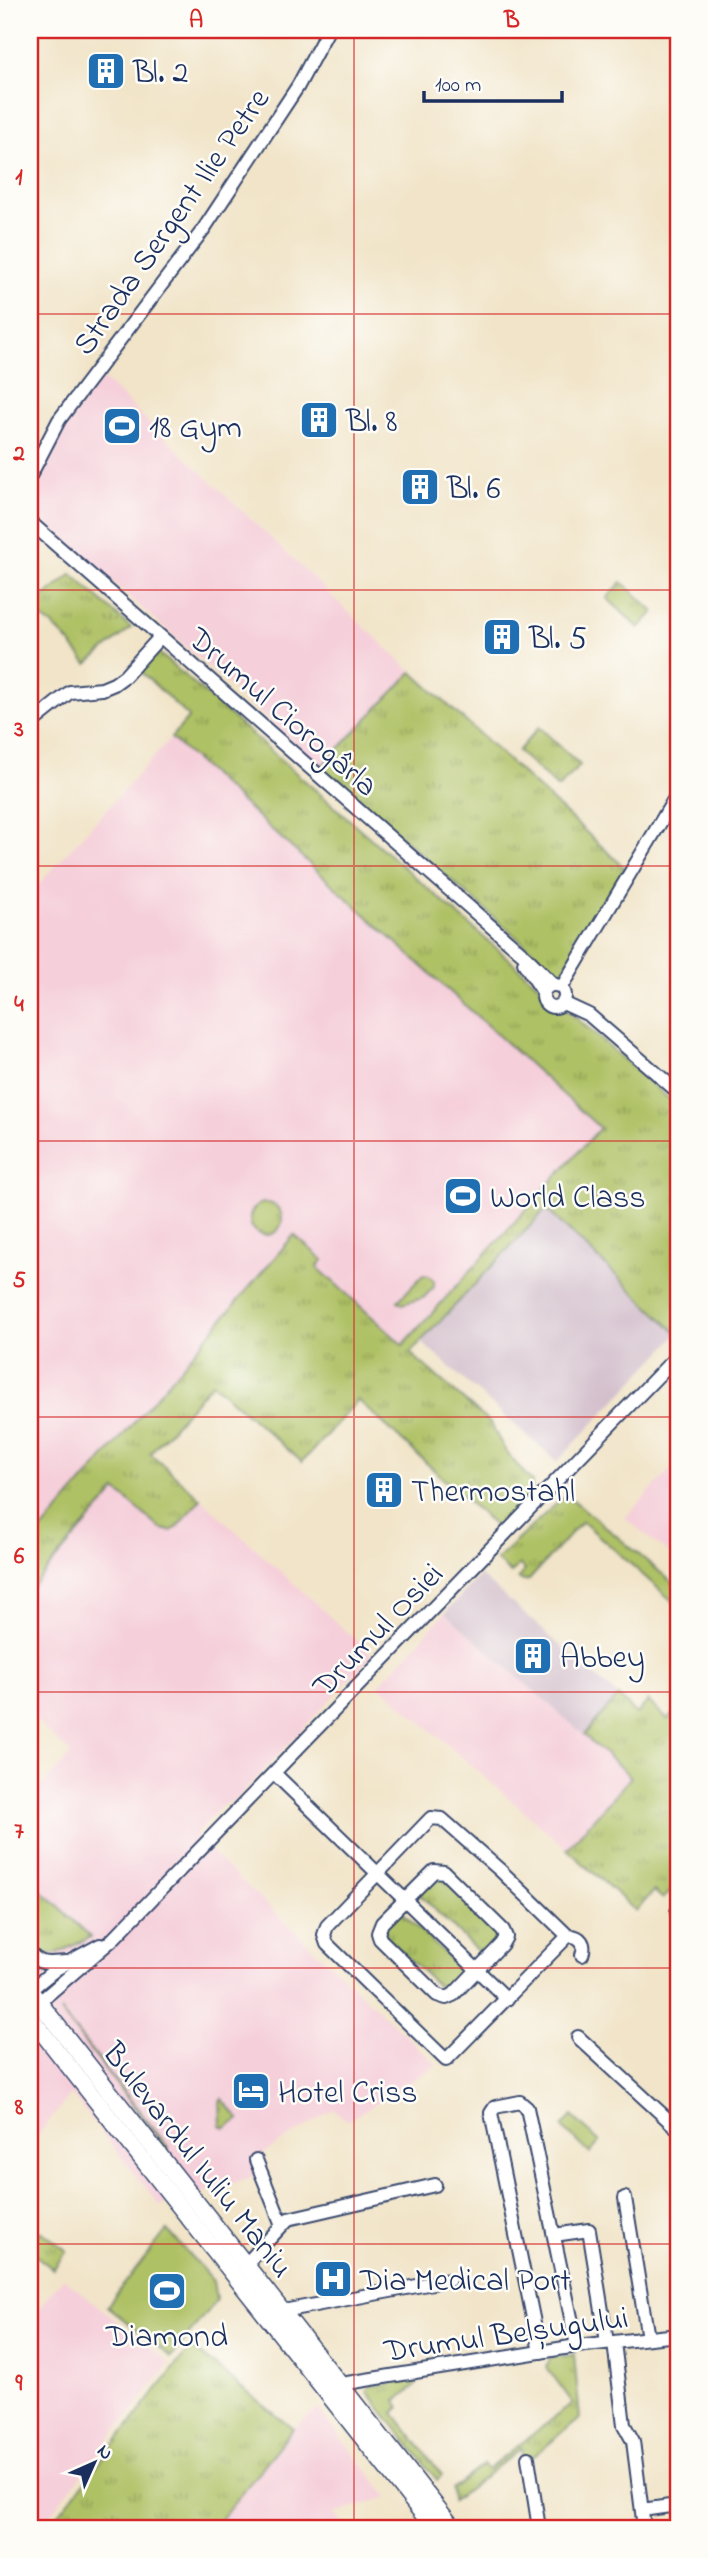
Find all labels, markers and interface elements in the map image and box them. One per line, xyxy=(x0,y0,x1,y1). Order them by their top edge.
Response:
text: A xyxy=(189,5,203,38)
text: B xyxy=(503,5,520,38)
building icon: Bl. 2 xyxy=(85,50,127,92)
place label: Bl. 2 xyxy=(132,51,189,98)
scale bar xyxy=(424,60,563,104)
text: 100 m xyxy=(435,71,481,101)
street label: Strada Sergent Ilie Petre xyxy=(63,79,283,366)
text: 1 xyxy=(15,162,23,195)
building icon: Bl. 8 xyxy=(298,399,340,441)
place label: Bl. 8 xyxy=(345,400,398,447)
sports icon: 18 Gym xyxy=(101,405,143,447)
place label: 18 Gym xyxy=(149,406,242,453)
text: 2 xyxy=(12,438,25,471)
building icon: Bl. 6 xyxy=(399,466,441,508)
place label: Bl. 6 xyxy=(446,467,501,514)
building icon: Bl. 5 xyxy=(481,616,523,658)
street label: Drumul Ciorogârla xyxy=(175,617,387,810)
place label: Bl. 5 xyxy=(528,617,587,664)
text: 3 xyxy=(13,714,24,747)
text: 4 xyxy=(14,989,24,1022)
sports icon: World Class xyxy=(442,1175,484,1217)
place label: World Class xyxy=(490,1176,646,1223)
text: 5 xyxy=(12,1265,26,1298)
building icon: Thermostahl xyxy=(363,1469,405,1511)
place label: Thermostahl xyxy=(411,1470,575,1517)
text: 6 xyxy=(14,1541,25,1574)
street label: Drumul Osiei xyxy=(302,1554,456,1710)
building icon: Abbey xyxy=(512,1635,554,1677)
place label: Abbey xyxy=(560,1636,645,1683)
text: 7 xyxy=(14,1816,24,1849)
street label: Bulevardul Iuliu Maniu xyxy=(88,2032,303,2289)
hotel icon: Hotel Criss xyxy=(230,2070,272,2112)
place label: Hotel Criss xyxy=(278,2071,418,2118)
text: 8 xyxy=(14,2092,24,2125)
hospital icon: Dia Medical Port xyxy=(312,2258,354,2300)
place label: Dia Medical Port xyxy=(359,2259,571,2306)
sports icon: Diamond xyxy=(146,2270,188,2312)
street label: Drumul Belșugului xyxy=(381,2296,631,2377)
place label: Diamond xyxy=(105,2315,228,2362)
text: 9 xyxy=(15,2368,24,2401)
north arrow xyxy=(60,2428,130,2498)
text: N xyxy=(90,2439,118,2467)

